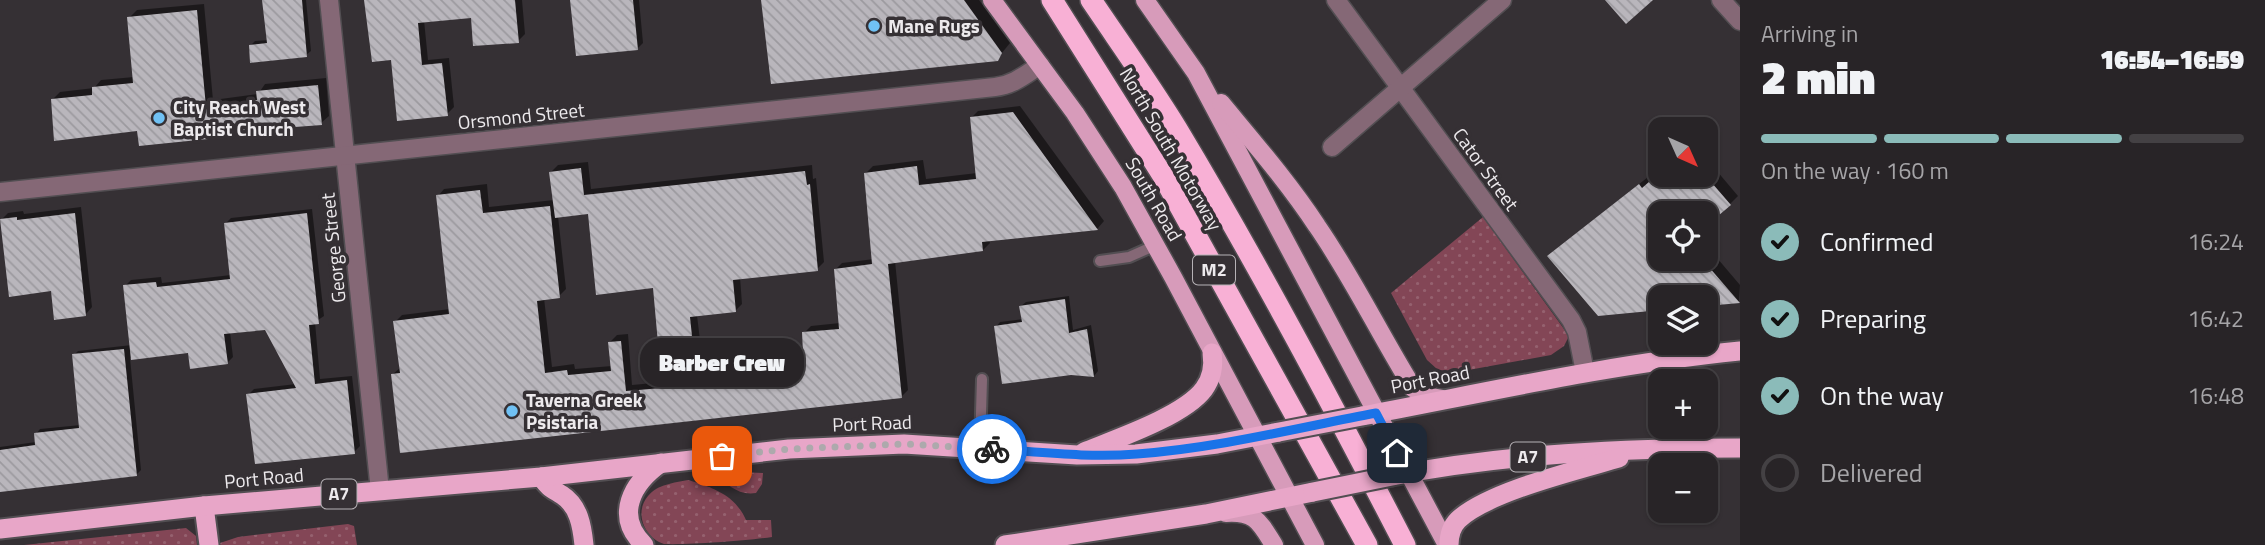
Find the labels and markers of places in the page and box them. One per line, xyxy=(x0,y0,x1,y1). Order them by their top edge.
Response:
place label: Mane Rugs xyxy=(888,11,980,40)
marker: Mane Rugs xyxy=(866,18,882,34)
place label: City Reach West Baptist Church xyxy=(173,92,306,143)
marker: City Reach West Baptist Church xyxy=(151,110,167,126)
callout: Barber Crew xyxy=(640,337,804,386)
place label: Taverna Greek Psistaria xyxy=(526,385,643,436)
marker: Taverna Greek Psistaria xyxy=(504,403,520,419)
pin xyxy=(1367,423,1427,483)
pin xyxy=(692,426,752,486)

